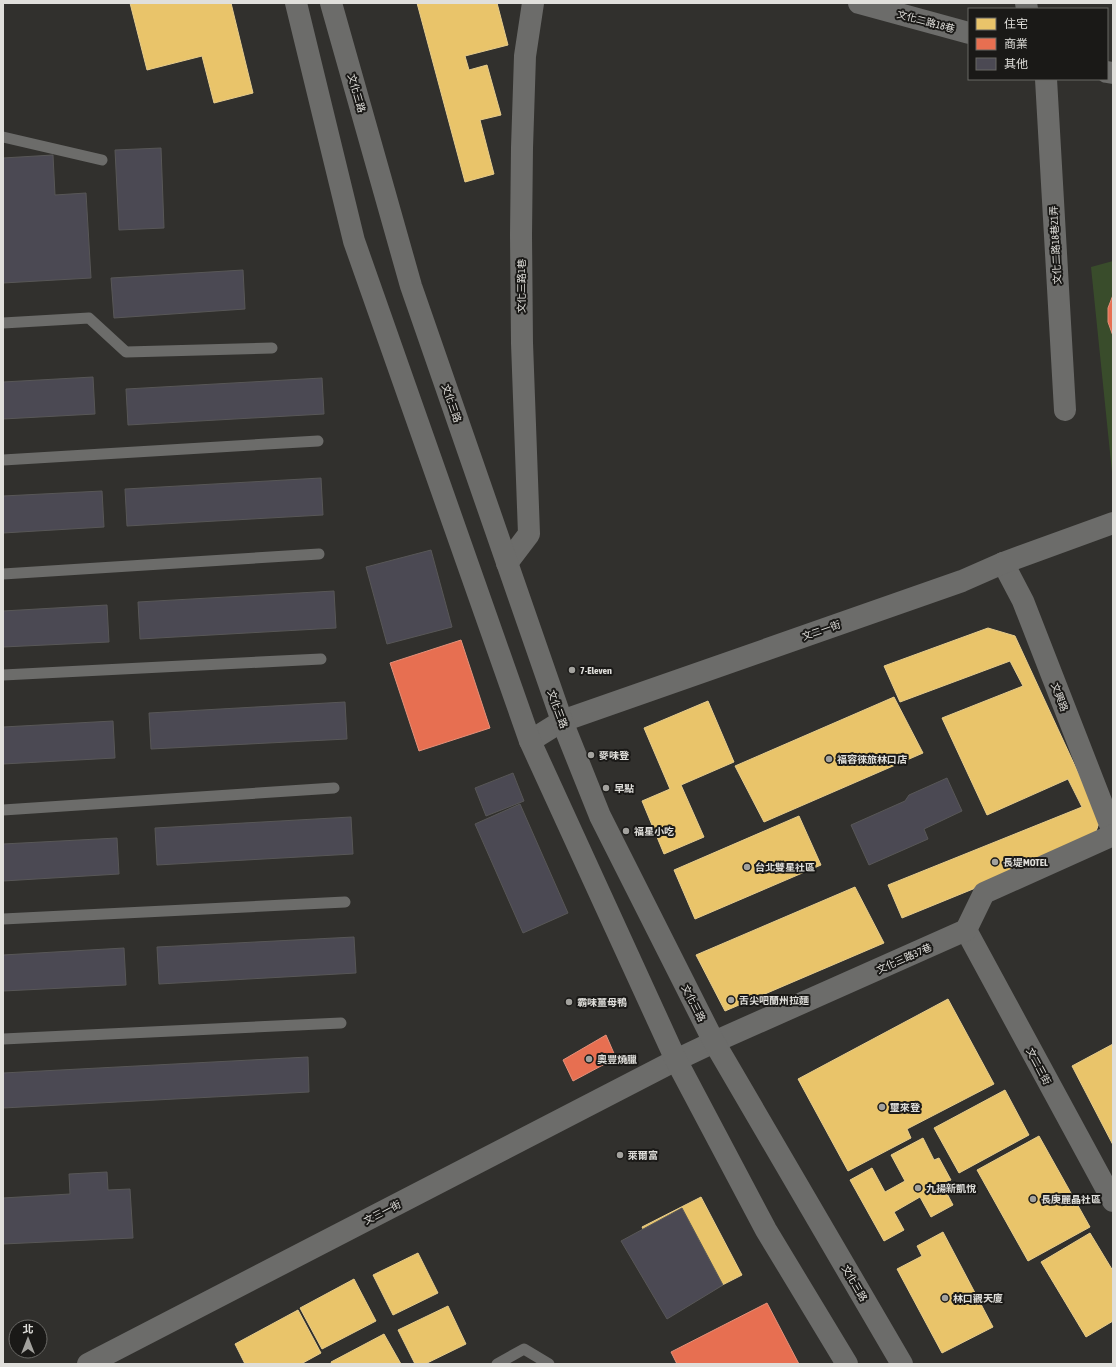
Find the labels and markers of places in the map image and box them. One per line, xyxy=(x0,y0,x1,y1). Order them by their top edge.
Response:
marker: 7-Eleven xyxy=(567,665,577,675)
place label: 7-Eleven xyxy=(580,665,612,676)
marker: 麥味登 xyxy=(586,750,596,760)
place label: 麥味登 xyxy=(598,750,630,761)
marker: 福容徠旅林口店 xyxy=(824,754,834,764)
place label: 福容徠旅林口店 xyxy=(837,754,907,765)
marker: 早點 xyxy=(601,783,611,793)
place label: 早點 xyxy=(614,783,634,794)
marker: 福星小吃 xyxy=(621,826,631,836)
place label: 福星小吃 xyxy=(634,826,674,837)
marker: 長堤MOTEL xyxy=(990,857,1000,867)
place label: 長堤MOTEL xyxy=(1003,857,1048,868)
marker: 台北雙星社區 xyxy=(742,862,752,872)
place label: 台北雙星社區 xyxy=(755,862,815,873)
marker: 舌尖吧蘭州拉麵 xyxy=(726,995,736,1005)
place label: 舌尖吧蘭州拉麵 xyxy=(739,995,809,1006)
marker: 霸味薑母鴨 xyxy=(564,997,574,1007)
place label: 霸味薑母鴨 xyxy=(577,997,627,1008)
marker: 奧豐燒臘 xyxy=(584,1054,594,1064)
place label: 奧豐燒臘 xyxy=(597,1054,637,1065)
marker: 璽來登 xyxy=(877,1102,887,1112)
place label: 璽來登 xyxy=(890,1102,921,1113)
marker: 萊爾富 xyxy=(615,1150,625,1160)
place label: 萊爾富 xyxy=(628,1150,658,1161)
marker: 九揚新凱悅 xyxy=(913,1183,923,1193)
place label: 九揚新凱悅 xyxy=(926,1183,977,1194)
marker: 長庚麗晶社區 xyxy=(1028,1194,1038,1204)
place label: 長庚麗晶社區 xyxy=(1041,1194,1101,1205)
marker: 林口觀天廈 xyxy=(940,1293,950,1303)
place label: 林口觀天廈 xyxy=(953,1293,1003,1304)

